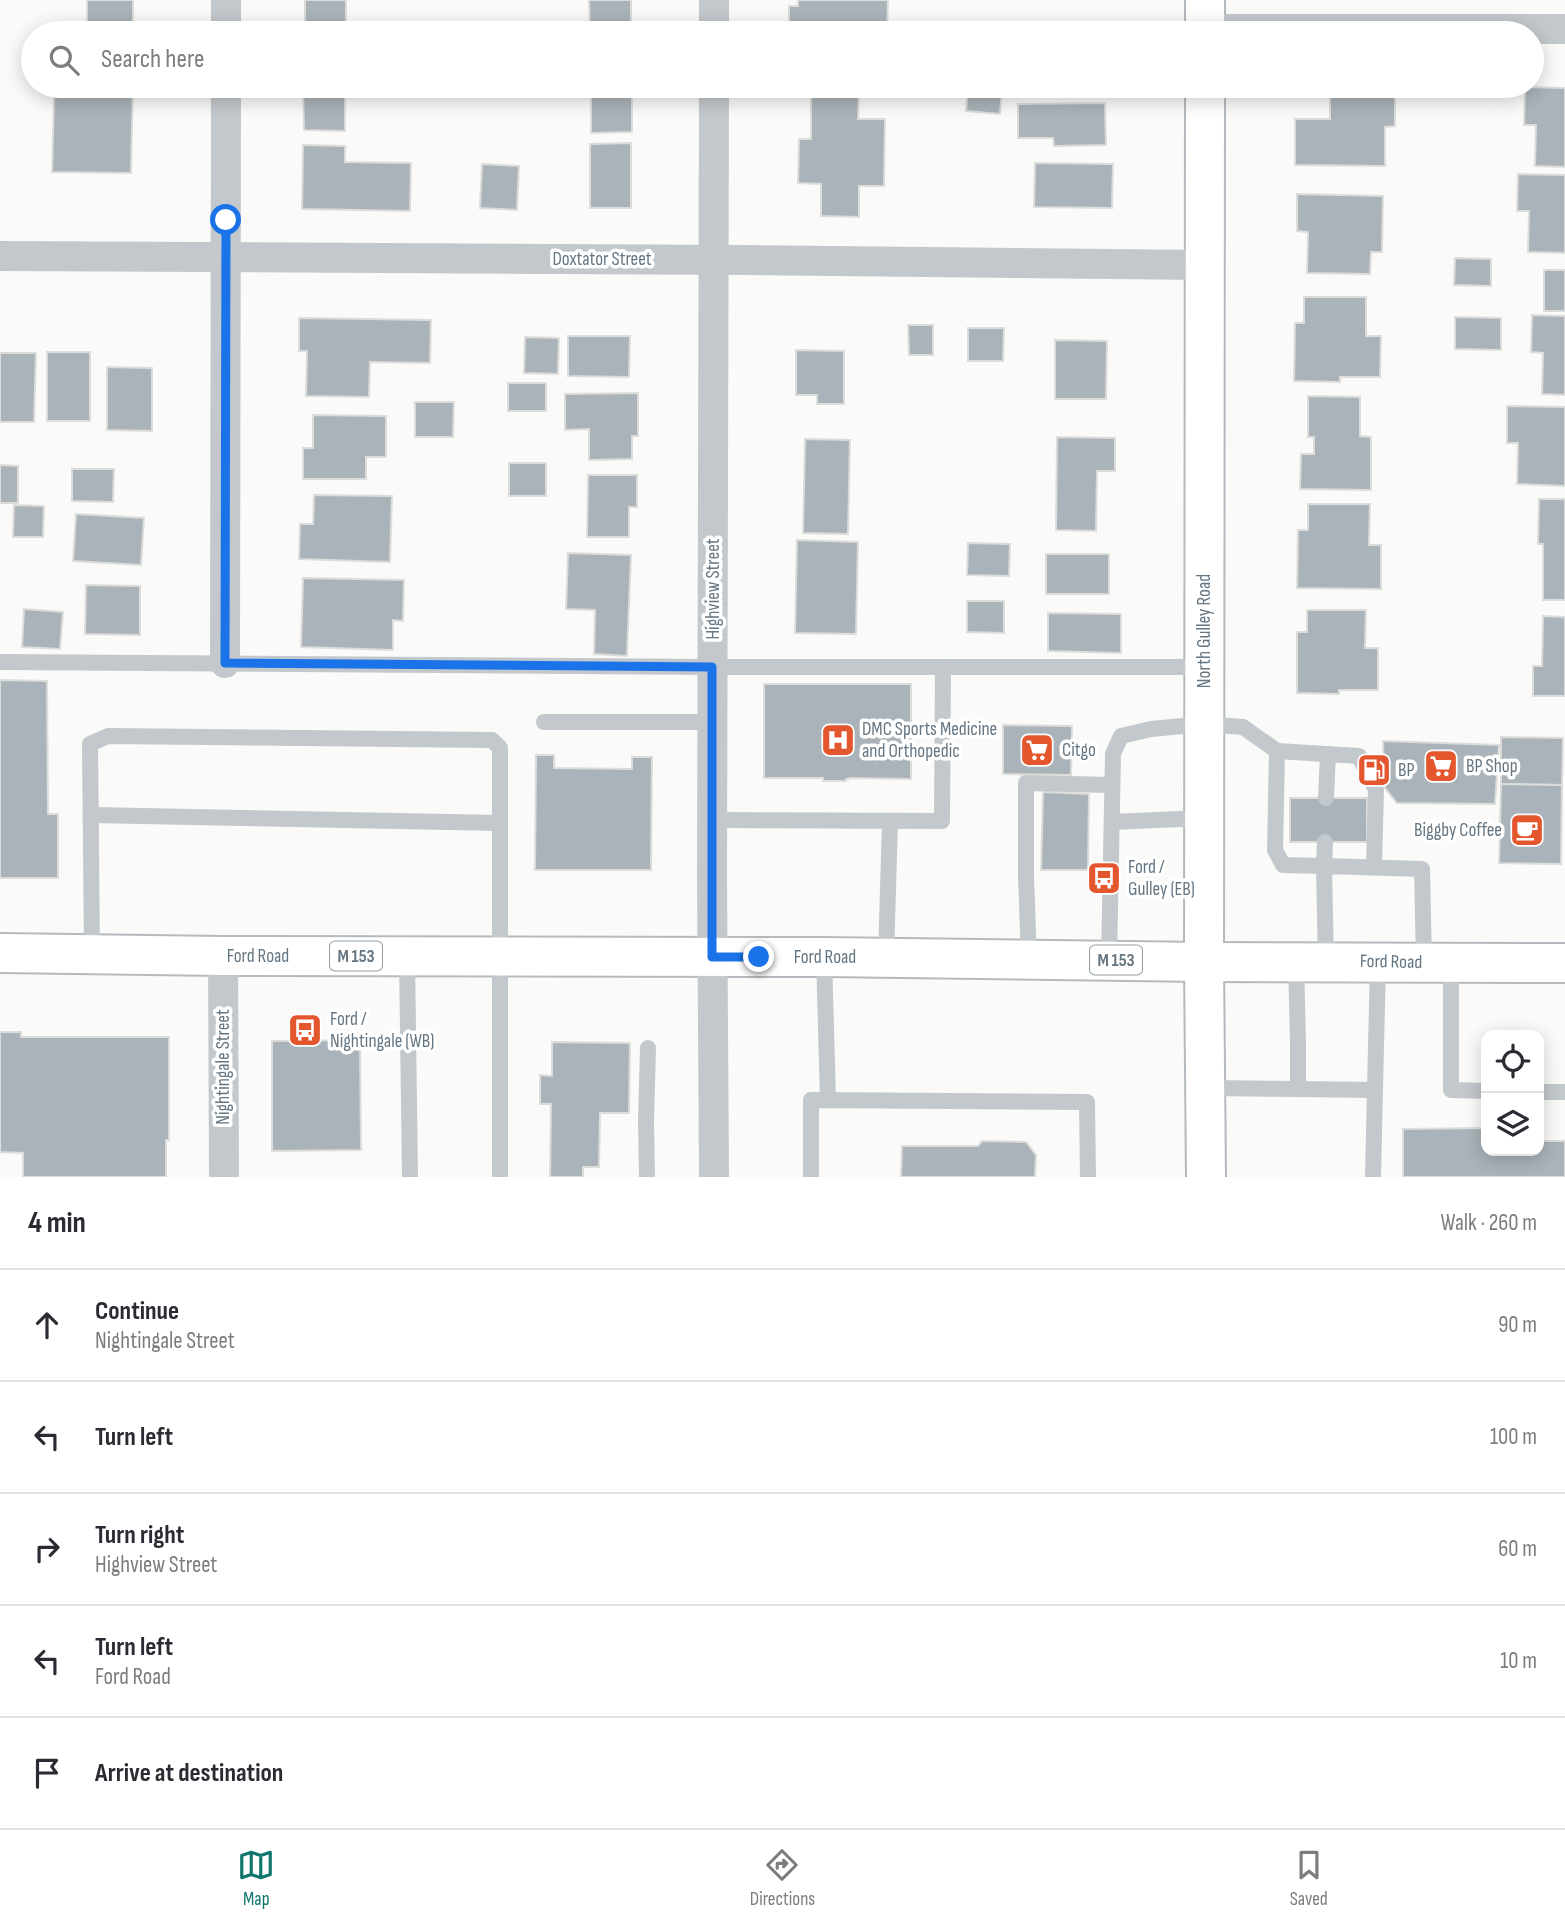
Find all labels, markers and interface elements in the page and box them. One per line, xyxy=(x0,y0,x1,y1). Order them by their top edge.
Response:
search box xyxy=(21,21,1544,98)
icon: search xyxy=(45,41,83,79)
text: Search here xyxy=(101,44,204,75)
route start xyxy=(210,204,241,235)
street label: Doxtator Street xyxy=(552,248,652,271)
street label: Highview Street xyxy=(702,538,725,640)
street label: North Gulley Road xyxy=(1193,574,1216,688)
place label: DMC Sports Medicine and Orthopedic xyxy=(862,718,997,763)
hospital icon: DMC Sports Medicine and Orthopedic xyxy=(819,721,857,759)
supermarket icon: Citgo xyxy=(1018,731,1056,769)
place label: Citgo xyxy=(1062,739,1096,762)
supermarket icon: BP Shop xyxy=(1422,747,1460,785)
fuel station icon: BP xyxy=(1355,751,1393,789)
place label: BP Shop xyxy=(1466,755,1518,778)
place label: BP xyxy=(1398,759,1414,782)
cafe icon: Biggby Coffee xyxy=(1508,811,1546,849)
place label: Biggby Coffee xyxy=(1414,819,1502,842)
place label: Ford / Gulley (EB) xyxy=(1128,856,1195,901)
bus stop icon: Ford / Gulley (EB) xyxy=(1085,859,1123,897)
route end xyxy=(743,941,774,972)
road number: M 153 xyxy=(330,942,382,971)
street label: Ford Road xyxy=(227,945,289,968)
road number: M 153 xyxy=(1090,945,1142,974)
street label: Ford Road xyxy=(794,946,856,969)
street label: Ford Road xyxy=(1360,950,1422,974)
place label: Ford / Nightingale (WB) xyxy=(330,1008,434,1053)
street label: Nightingale Street xyxy=(212,1009,235,1125)
bus stop icon: Ford / Nightingale (WB) xyxy=(286,1011,324,1049)
map controls xyxy=(1481,1030,1544,1156)
button: locate xyxy=(1481,1030,1544,1093)
button: layers xyxy=(1481,1093,1544,1156)
text: 4 min xyxy=(28,1205,86,1241)
text: Walk · 260 m xyxy=(1441,1209,1537,1237)
text: Continue xyxy=(95,1296,179,1327)
icon: ahead xyxy=(28,1306,66,1344)
text: 90 m xyxy=(1498,1311,1537,1339)
text: Nightingale Street xyxy=(95,1327,235,1355)
icon: left xyxy=(28,1418,66,1456)
text: Turn left xyxy=(95,1422,173,1453)
text: 100 m xyxy=(1490,1423,1537,1451)
text: Turn right xyxy=(95,1520,184,1551)
icon: right xyxy=(28,1530,66,1568)
text: 60 m xyxy=(1498,1535,1537,1563)
text: Highview Street xyxy=(95,1551,217,1579)
text: Turn left xyxy=(95,1632,173,1663)
icon: left xyxy=(28,1642,66,1680)
text: 10 m xyxy=(1500,1647,1537,1675)
text: Ford Road xyxy=(95,1663,171,1691)
icon: arrive xyxy=(28,1754,66,1792)
text: Arrive at destination xyxy=(95,1758,283,1789)
tab: Map xyxy=(237,1846,275,1911)
tab: Directions xyxy=(750,1846,815,1911)
tab: Saved xyxy=(1290,1846,1328,1911)

